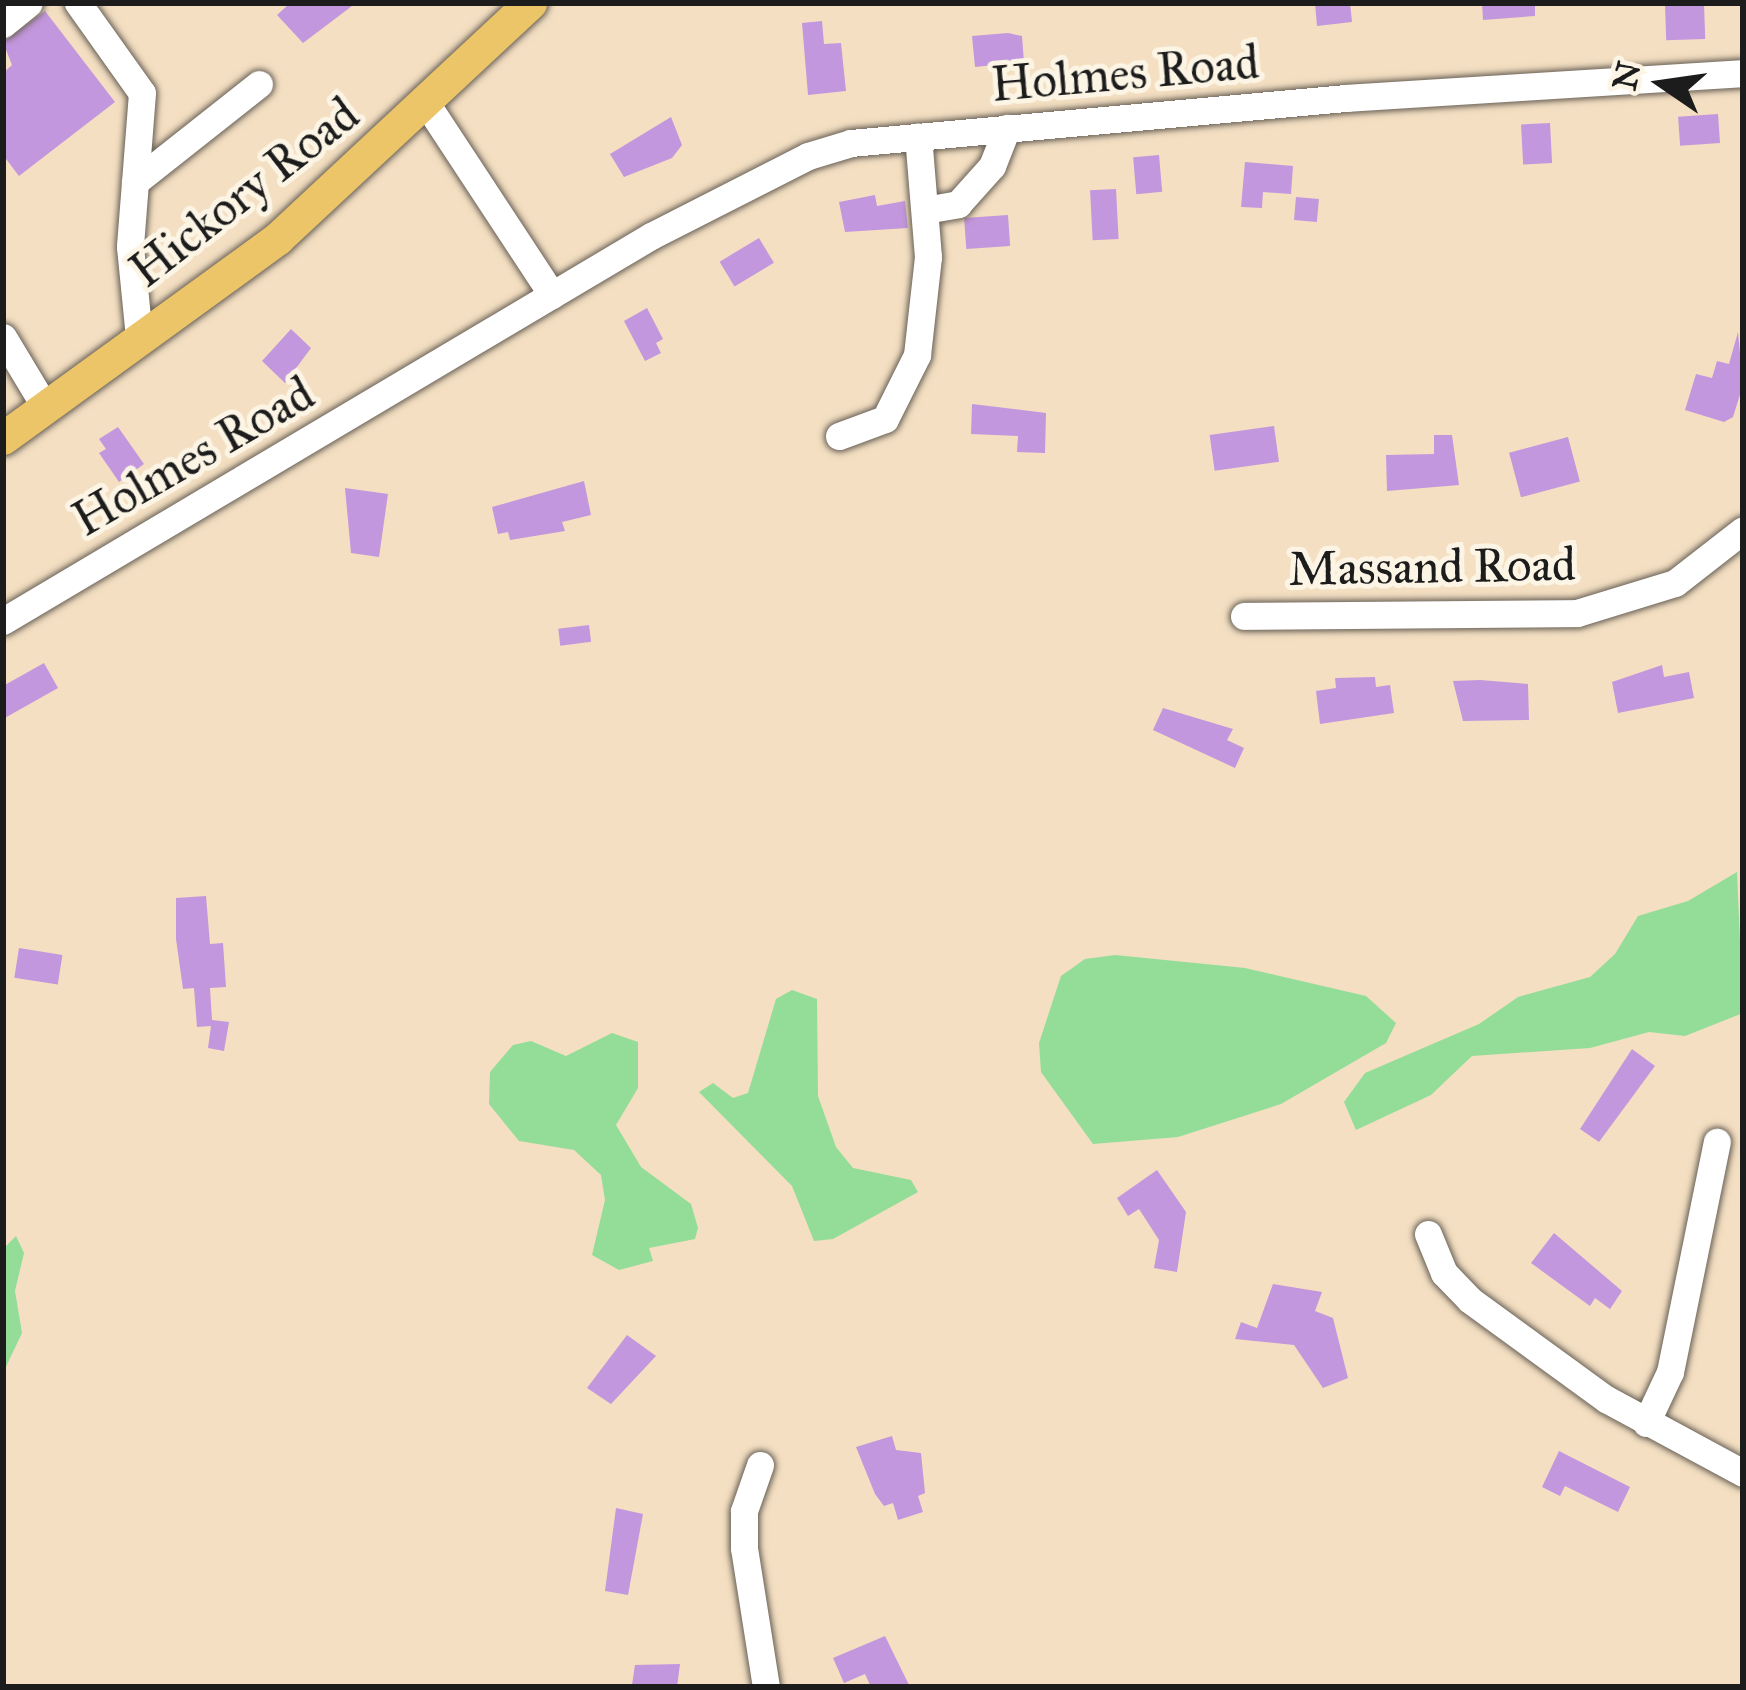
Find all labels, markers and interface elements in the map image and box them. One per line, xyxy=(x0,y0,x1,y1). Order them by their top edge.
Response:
north arrow xyxy=(1602,24,1722,144)
street label: Holmes Road xyxy=(989,33,1261,113)
text: N xyxy=(1604,58,1650,94)
street label: Hickory Road xyxy=(118,85,370,299)
street label: Holmes Road xyxy=(62,364,324,548)
street label: Massand Road xyxy=(1288,535,1576,597)

